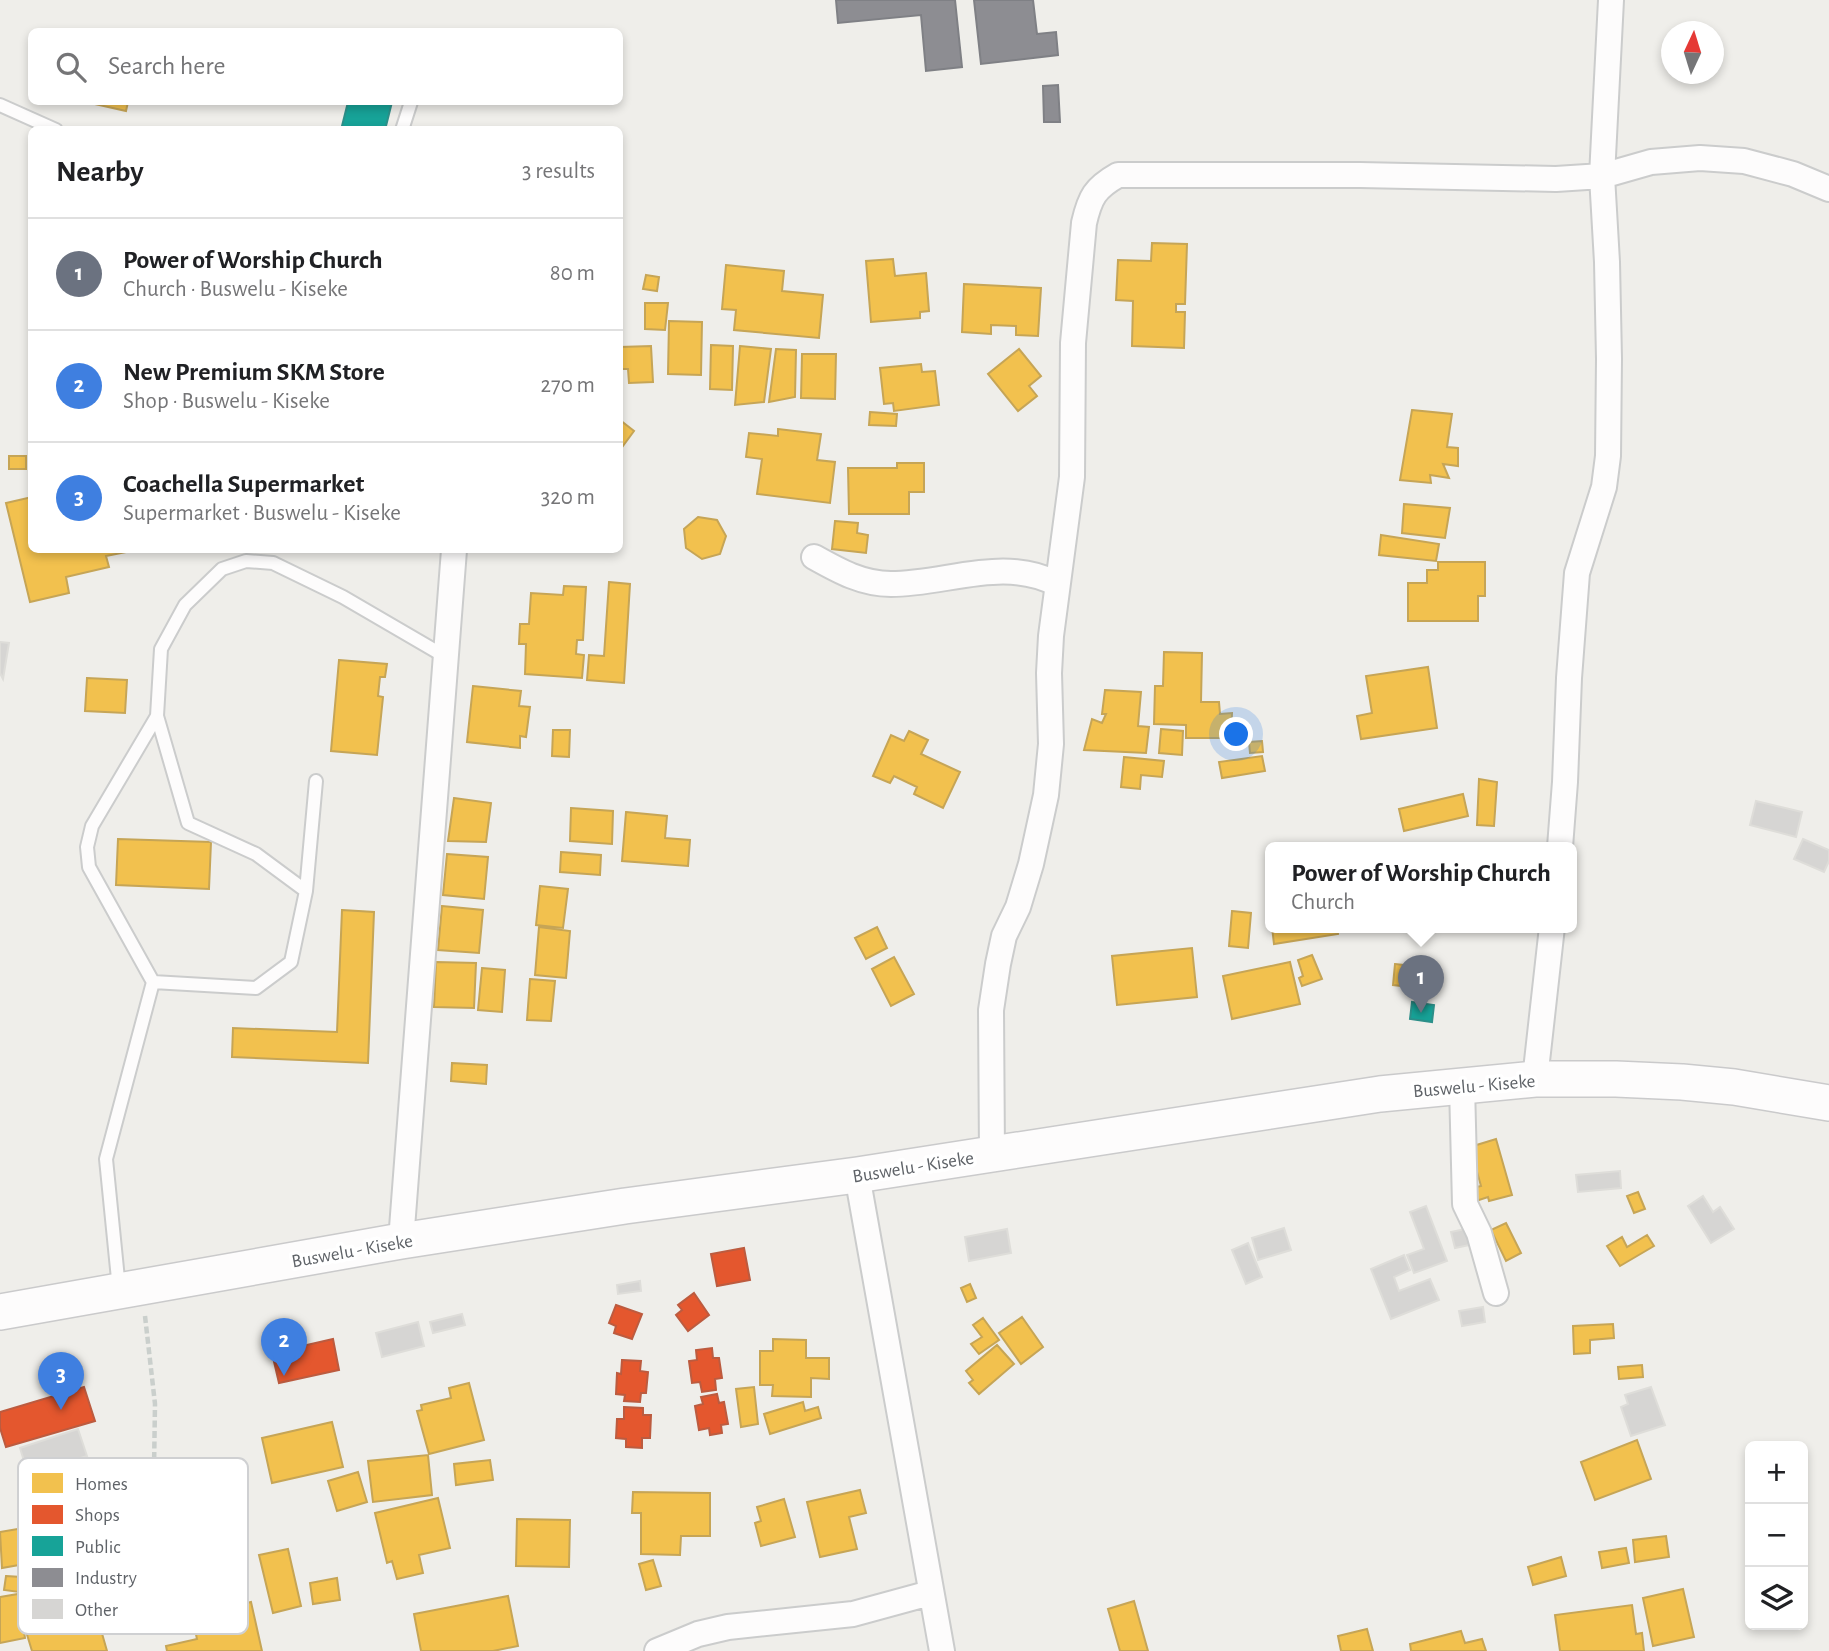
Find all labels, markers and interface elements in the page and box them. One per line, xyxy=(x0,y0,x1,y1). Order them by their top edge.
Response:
north arrow xyxy=(1661,21,1724,84)
search box xyxy=(28,28,623,105)
icon: search xyxy=(52,48,90,86)
text: Search here xyxy=(108,53,226,79)
text: Nearby xyxy=(56,157,144,187)
text: 3 results xyxy=(522,160,595,183)
text: Power of Worship Church xyxy=(123,247,383,273)
text: 1 xyxy=(75,262,83,285)
text: 80 m xyxy=(550,262,595,285)
text: Church · Buswelu - Kiseke xyxy=(123,278,348,301)
text: New Premium SKM Store xyxy=(123,359,385,385)
text: 2 xyxy=(74,374,84,397)
text: 270 m xyxy=(541,374,595,397)
text: Shop · Buswelu - Kiseke xyxy=(123,390,330,413)
text: Coachella Supermarket xyxy=(123,471,364,497)
text: 3 xyxy=(74,486,84,509)
text: 320 m xyxy=(541,486,595,509)
text: Supermarket · Buswelu - Kiseke xyxy=(123,502,401,525)
your location xyxy=(1219,717,1253,751)
popup xyxy=(1265,842,1577,933)
text: Power of Worship Church xyxy=(1291,860,1551,886)
text: Church xyxy=(1291,891,1355,914)
pin: 1 xyxy=(1398,955,1444,1013)
street label: Buswelu - Kiseke xyxy=(1412,1072,1536,1101)
street label: Buswelu - Kiseke xyxy=(851,1149,975,1186)
street label: Buswelu - Kiseke xyxy=(290,1231,414,1271)
pin: 2 xyxy=(261,1318,307,1376)
pin: 3 xyxy=(38,1352,84,1410)
map controls xyxy=(1745,1441,1808,1630)
button: + xyxy=(1745,1441,1808,1504)
legend xyxy=(18,1458,248,1634)
text: Homes xyxy=(75,1475,128,1494)
button: − xyxy=(1745,1504,1808,1567)
text: Shops xyxy=(75,1506,120,1525)
text: Public xyxy=(75,1538,121,1557)
button: layers xyxy=(1745,1567,1808,1630)
text: Industry xyxy=(75,1569,137,1588)
text: Other xyxy=(75,1601,118,1620)

